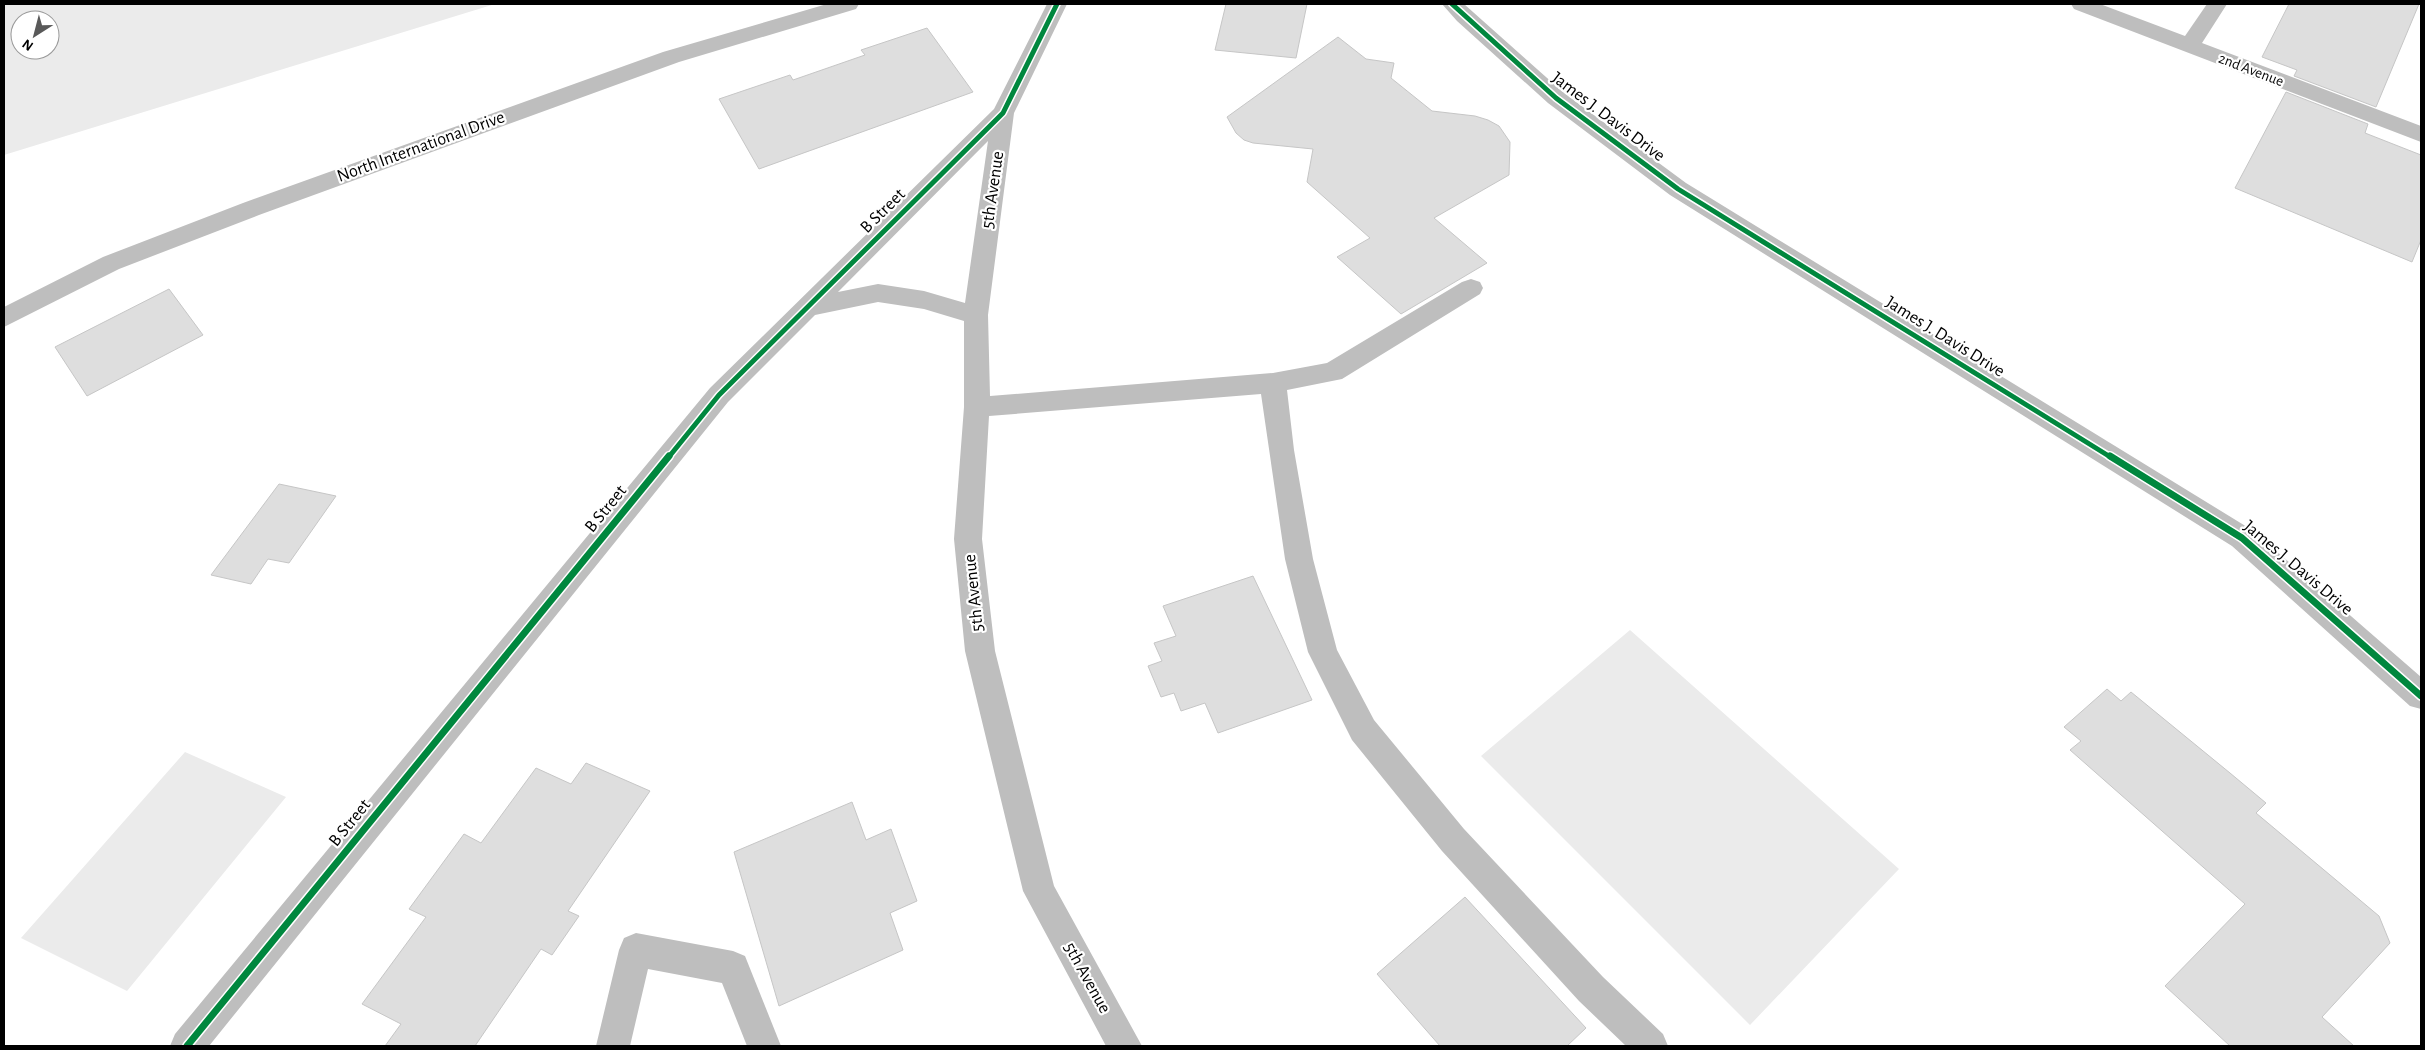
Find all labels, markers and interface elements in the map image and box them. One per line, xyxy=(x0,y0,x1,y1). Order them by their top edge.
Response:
north arrow xyxy=(10,10,60,60)
text: N xyxy=(20,36,36,53)
street label: 2nd Avenue xyxy=(2216,51,2286,89)
street label: James J. Davis Drive xyxy=(1548,69,1668,165)
street label: North International Drive xyxy=(335,108,507,186)
street label: 5th Avenue xyxy=(979,150,1007,230)
street label: B Street xyxy=(857,185,909,237)
street label: James J. Davis Drive xyxy=(1882,293,2008,381)
street label: B Street xyxy=(582,482,630,536)
street label: James J. Davis Drive xyxy=(2240,517,2356,619)
street label: 5th Avenue xyxy=(961,553,987,633)
street label: B Street xyxy=(326,796,374,850)
street label: 5th Avenue xyxy=(1060,939,1114,1017)

